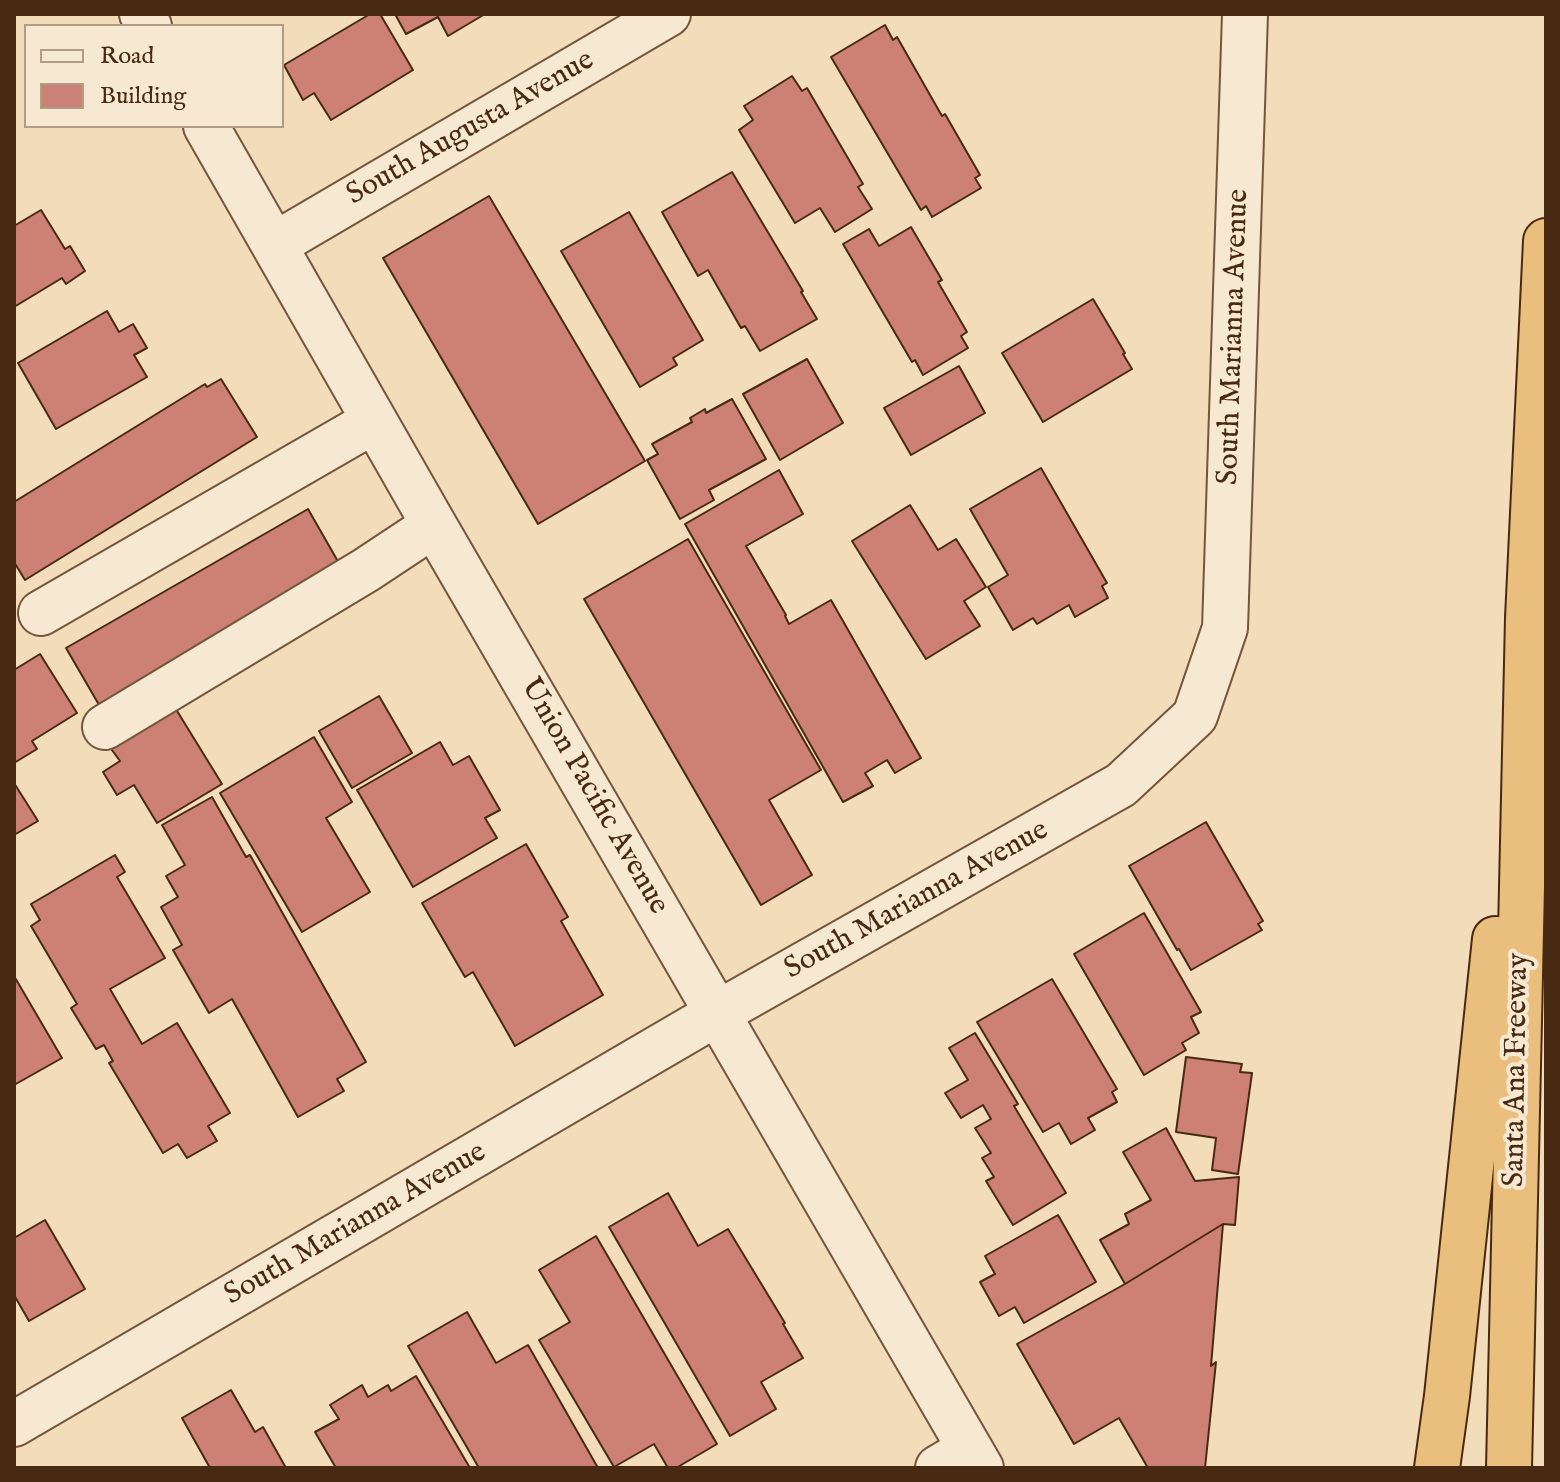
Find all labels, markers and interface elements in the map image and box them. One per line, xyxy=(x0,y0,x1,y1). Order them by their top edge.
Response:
legend xyxy=(24,24,284,128)
text: Road xyxy=(100,41,154,72)
street label: South Augusta Avenue xyxy=(341,44,601,214)
text: Building xyxy=(100,81,186,112)
street label: South Marianna Avenue xyxy=(1212,188,1258,486)
street label: Union Pacific Avenue xyxy=(511,673,675,921)
street label: South Marianna Avenue xyxy=(779,813,1055,989)
street label: Santa Ana Freeway xyxy=(1498,953,1538,1187)
street label: South Marianna Avenue xyxy=(219,1135,493,1315)

